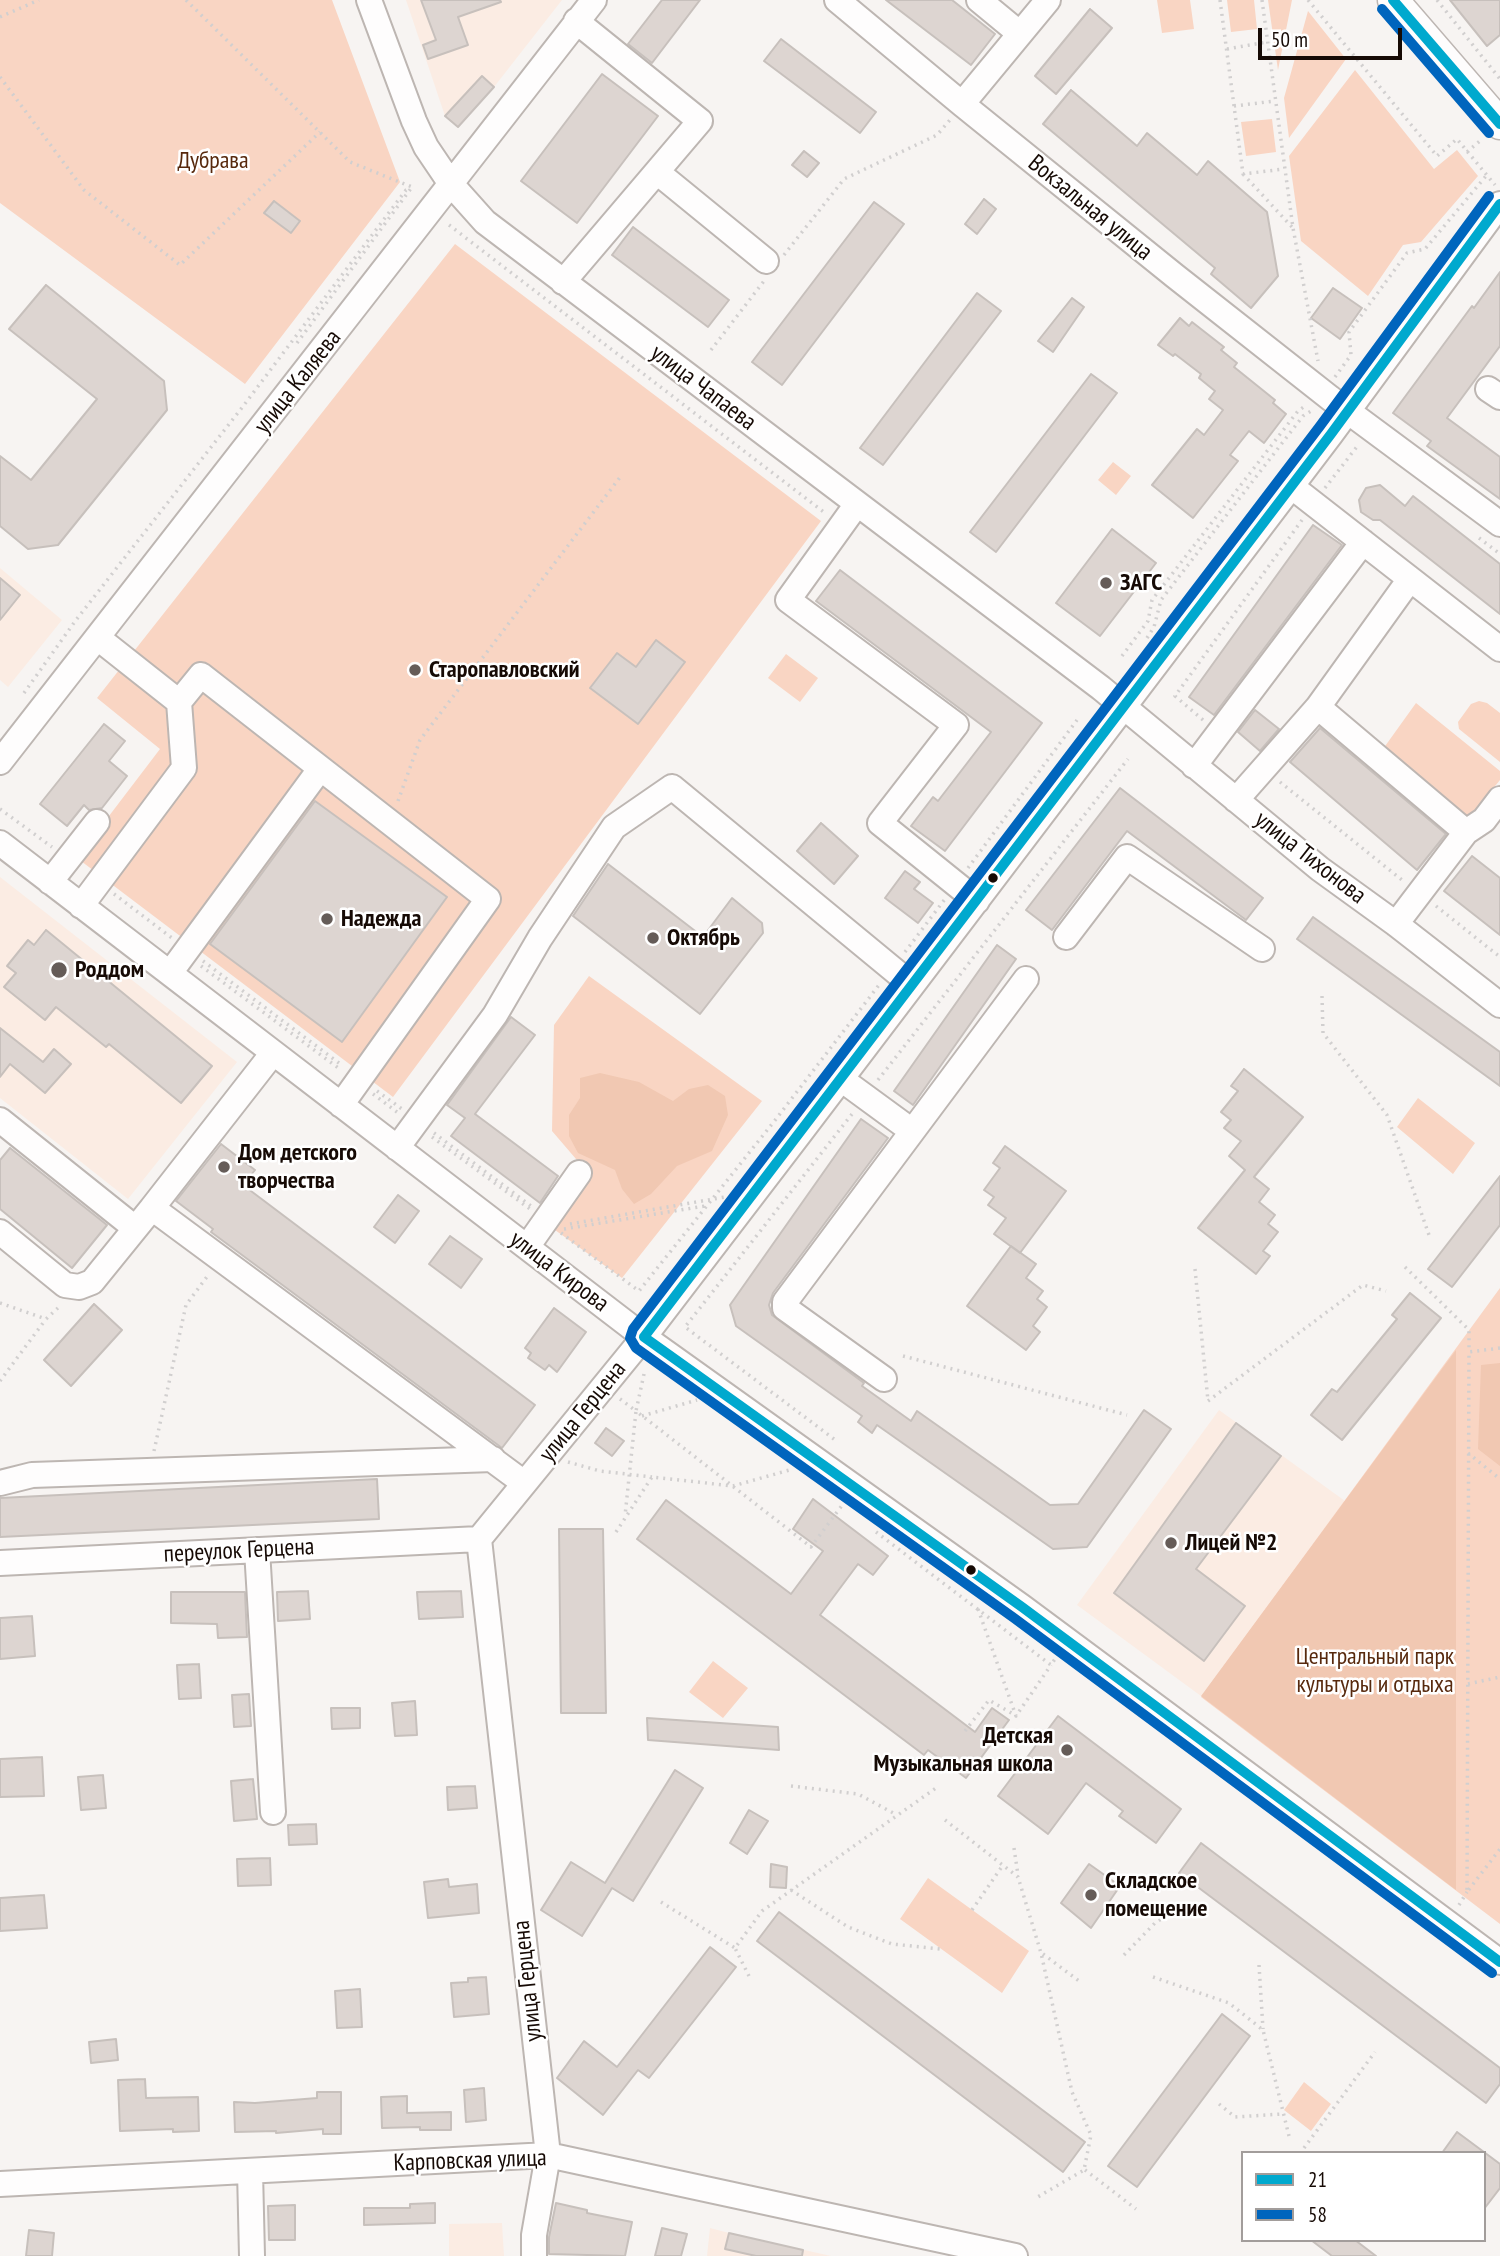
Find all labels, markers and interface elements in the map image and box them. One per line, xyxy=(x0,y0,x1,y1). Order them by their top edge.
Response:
scale bar xyxy=(1262,14,1406,58)
text: 50 m xyxy=(1271,26,1308,53)
park label: Дубрава xyxy=(177,147,249,175)
street label: Вокзальная улица xyxy=(1022,149,1158,267)
street label: улица Каляева xyxy=(248,324,348,440)
street label: улица Чапаева xyxy=(645,339,761,437)
place label: ЗАГС xyxy=(1120,569,1162,597)
marker: ЗАГС xyxy=(1098,575,1114,591)
place label: Старопавловский xyxy=(429,656,580,684)
marker: Старопавловский xyxy=(407,662,423,678)
street label: улица Тихонова xyxy=(1249,806,1371,910)
unlabelled marker xyxy=(986,871,1000,885)
place label: Надежда xyxy=(341,905,421,933)
marker: Надежда xyxy=(319,911,335,927)
place label: Октябрь xyxy=(667,924,740,952)
marker: Октябрь xyxy=(645,930,661,946)
place label: Роддом xyxy=(75,956,144,984)
marker: Роддом xyxy=(49,960,69,980)
place label: Дом детского творчества xyxy=(238,1139,357,1195)
marker: Дом детского творчества xyxy=(216,1159,232,1175)
street label: улица Кирова xyxy=(504,1225,614,1319)
street label: улица Герцена xyxy=(534,1356,632,1468)
place label: Лицей №2 xyxy=(1185,1529,1277,1557)
street label: переулок Герцена xyxy=(163,1533,315,1569)
marker: Лицей №2 xyxy=(1163,1535,1179,1551)
unlabelled marker xyxy=(964,1563,978,1577)
park label: Центральный парк культуры и отдыха xyxy=(1296,1643,1454,1699)
place label: Детская Музыкальная школа xyxy=(874,1722,1053,1778)
marker: Детская Музыкальная школа xyxy=(1059,1742,1075,1758)
place label: Складское помещение xyxy=(1105,1867,1208,1923)
marker: Складское помещение xyxy=(1083,1887,1099,1903)
street label: улица Герцена xyxy=(507,1919,549,2043)
street label: Карповская улица xyxy=(393,2144,547,2178)
legend xyxy=(1241,2151,1486,2242)
text: 21 xyxy=(1308,2166,1327,2193)
text: 58 xyxy=(1308,2201,1327,2228)

